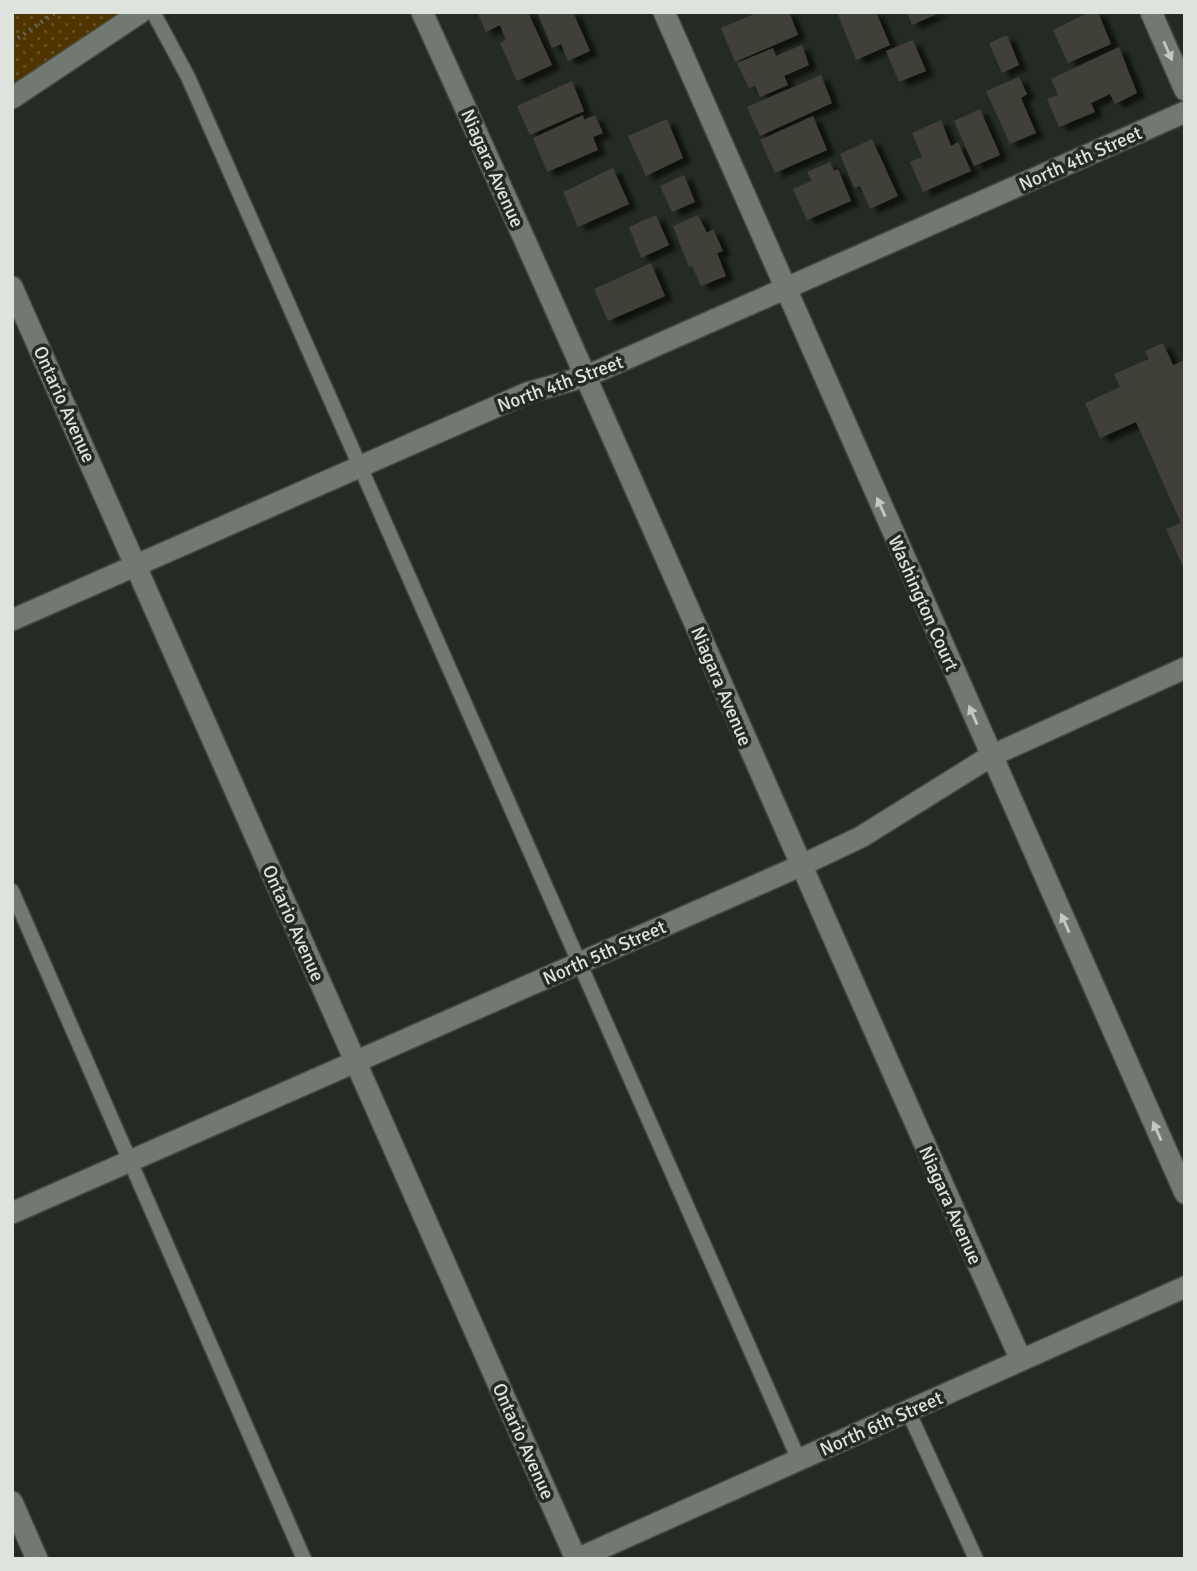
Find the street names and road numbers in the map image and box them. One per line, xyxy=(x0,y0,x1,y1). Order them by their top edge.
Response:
street label: Niagara Avenue xyxy=(455,105,529,231)
street label: North 4th Street xyxy=(1015,121,1146,197)
street label: Ontario Avenue xyxy=(28,342,100,466)
street label: North 4th Street xyxy=(494,350,627,418)
street label: Washington Court xyxy=(882,532,964,675)
street label: Niagara Avenue xyxy=(685,623,757,750)
street label: Ontario Avenue xyxy=(257,861,329,985)
street label: North 5th Street xyxy=(539,915,670,991)
street label: Niagara Avenue xyxy=(913,1142,987,1268)
street label: Ontario Avenue xyxy=(487,1379,559,1503)
street label: North 6th Street xyxy=(816,1386,947,1462)

